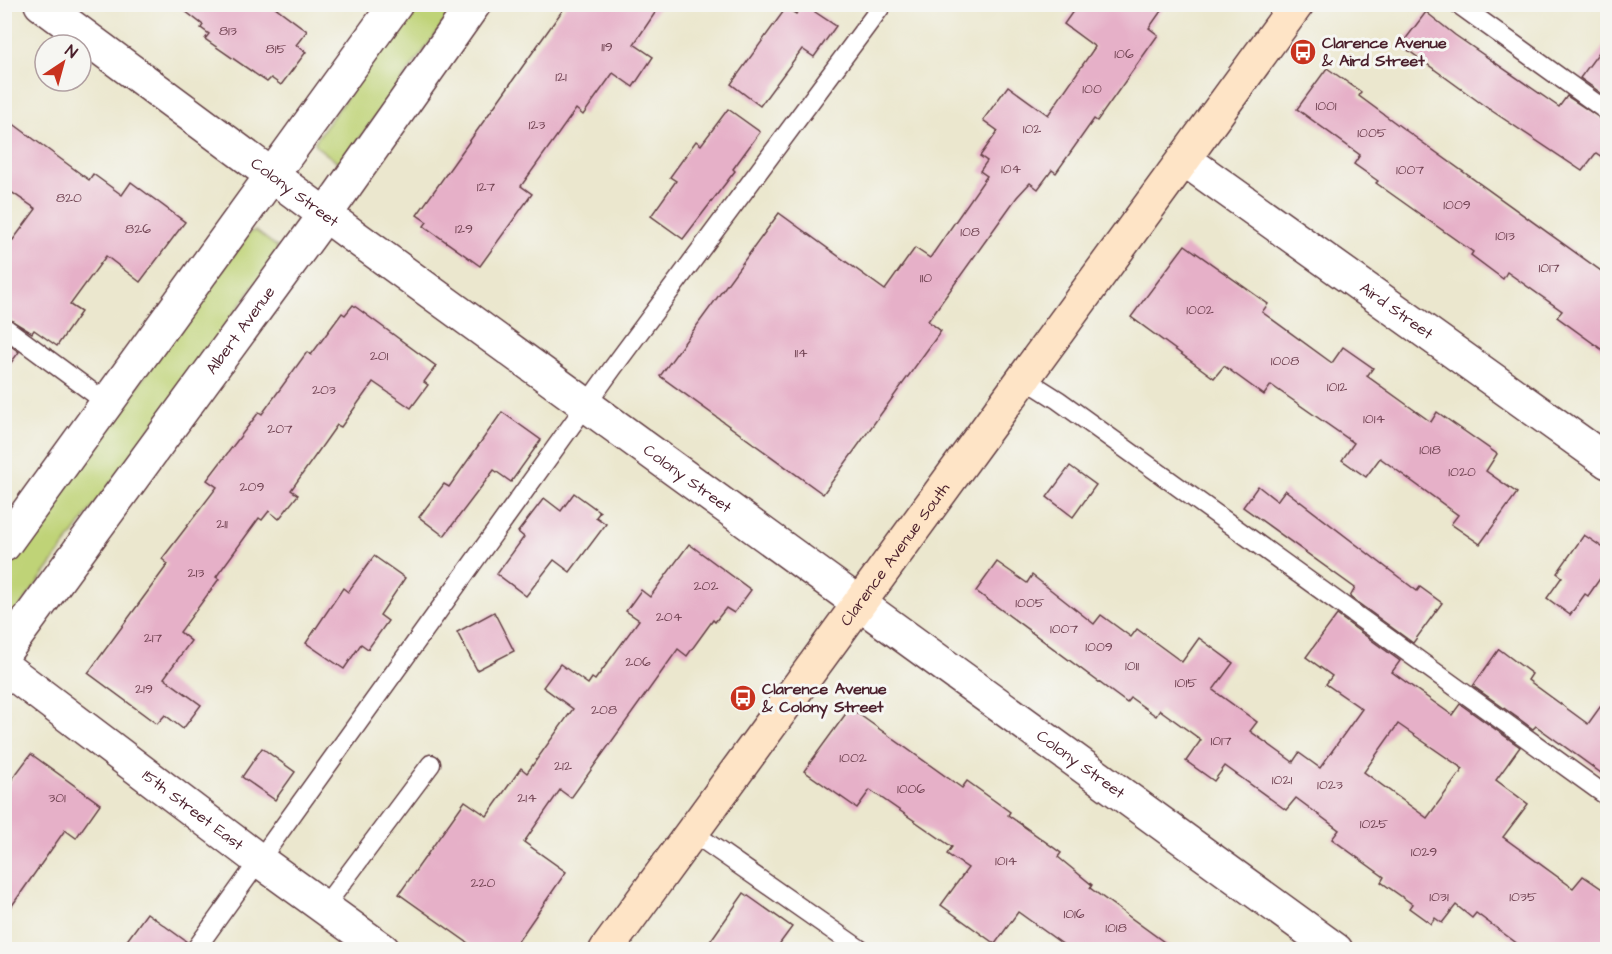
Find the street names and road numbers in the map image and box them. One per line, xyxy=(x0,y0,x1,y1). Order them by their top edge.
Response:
street label: Colony Street xyxy=(246,152,344,233)
street label: Aird Street xyxy=(1355,277,1438,345)
street label: Albert Avenue xyxy=(201,282,280,379)
street label: Colony Street xyxy=(639,439,737,519)
street label: Clarence Avenue South xyxy=(835,478,955,631)
street label: Colony Street xyxy=(1032,725,1130,804)
street label: 15th Street East xyxy=(138,765,249,856)

